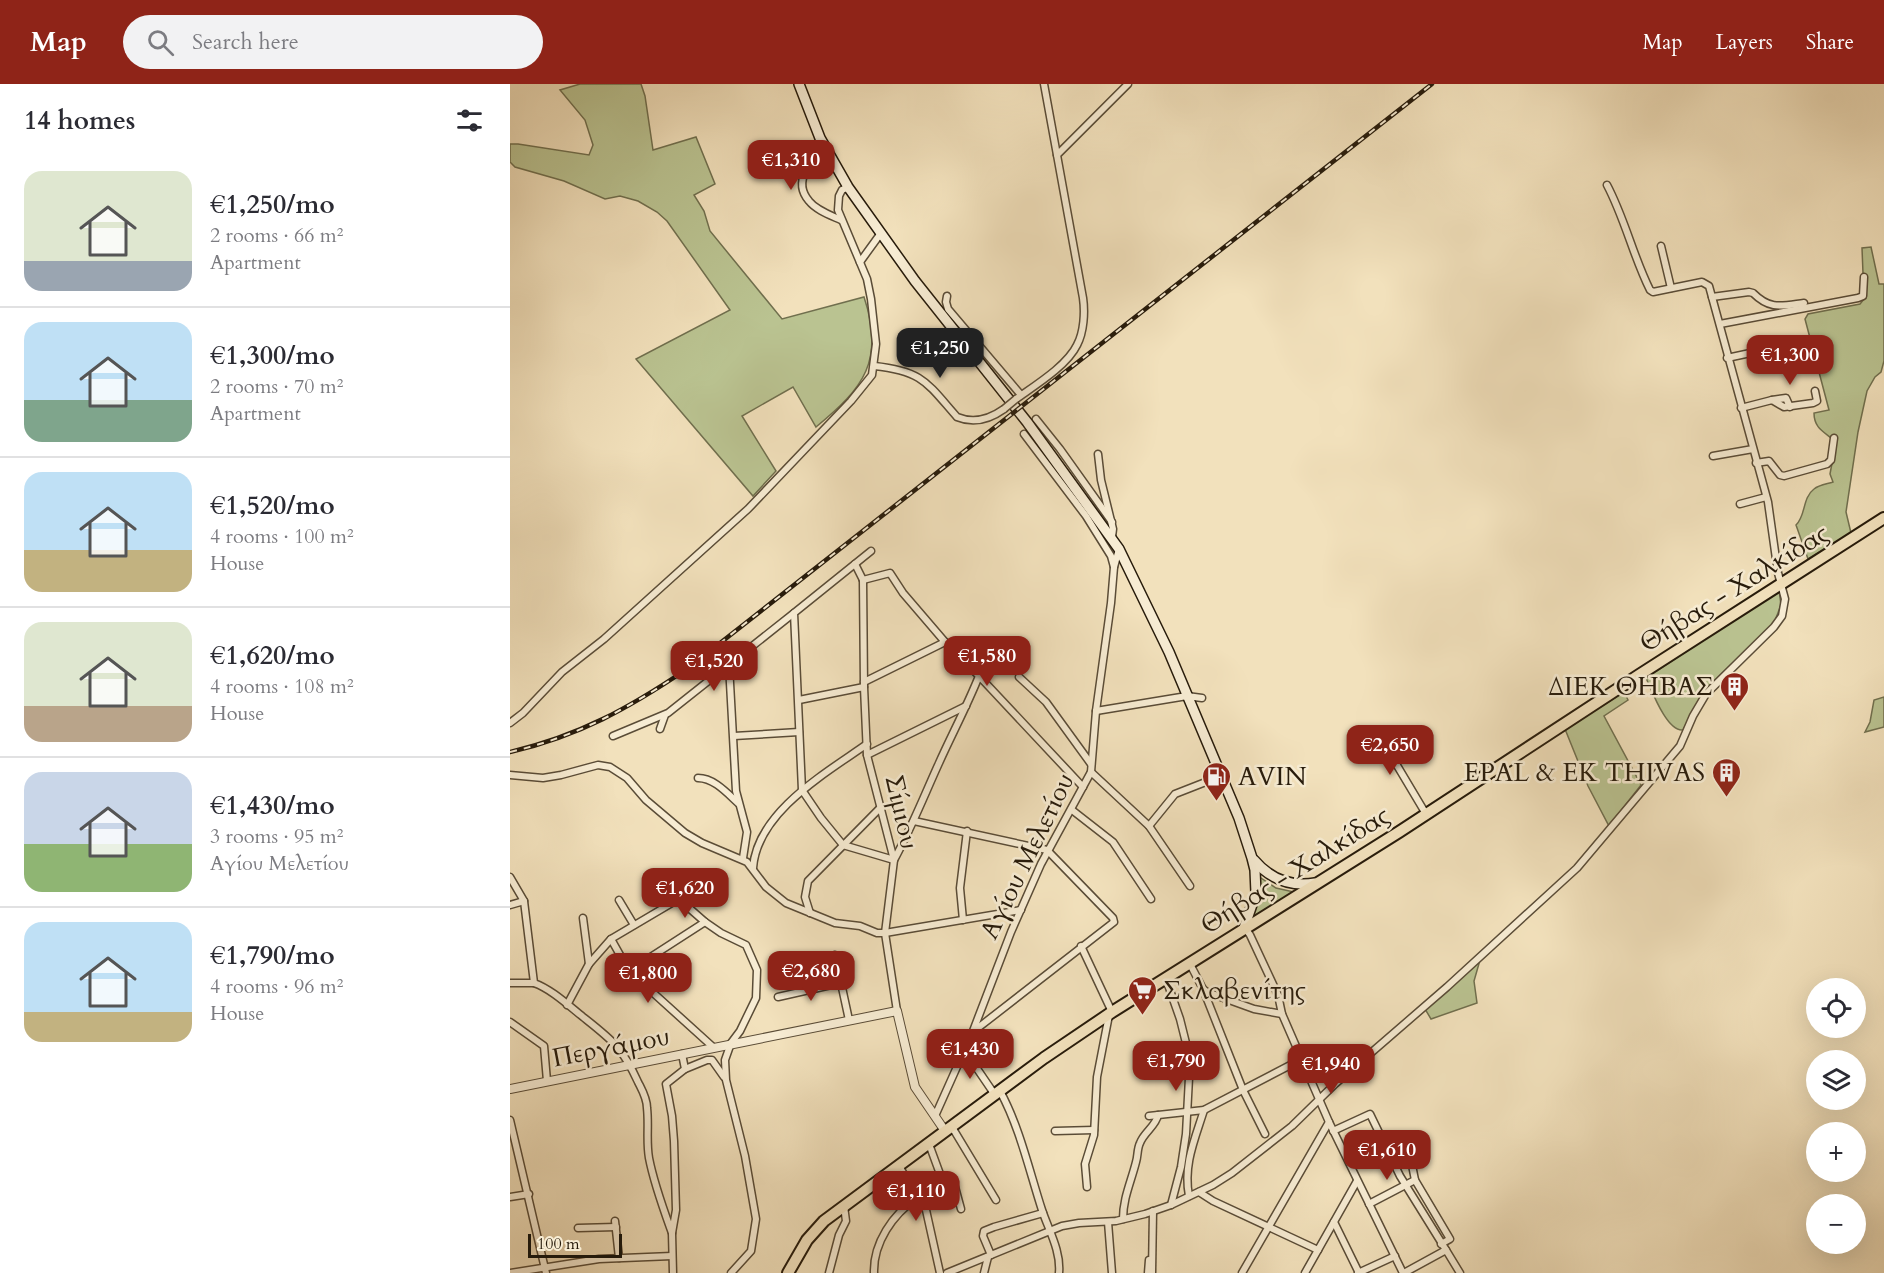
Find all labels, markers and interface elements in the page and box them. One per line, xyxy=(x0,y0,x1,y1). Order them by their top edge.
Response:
search box xyxy=(123,15,543,69)
text: Map xyxy=(30,23,87,61)
icon: search xyxy=(144,26,177,59)
text: Search here xyxy=(192,27,299,57)
text: Map xyxy=(1643,28,1683,57)
text: Layers xyxy=(1716,28,1773,57)
text: Share xyxy=(1806,28,1854,57)
text: 14 homes xyxy=(24,103,135,138)
icon: filters xyxy=(453,104,486,137)
pin: €1,310 xyxy=(742,140,840,191)
text: €1,310 xyxy=(762,146,820,173)
text: €1,250/mo xyxy=(210,187,335,222)
icon: home xyxy=(72,195,144,267)
text: 2 rooms · 66 m² xyxy=(210,222,343,249)
text: Apartment xyxy=(210,249,301,276)
pin: €1,250 xyxy=(891,328,989,379)
text: €1,250 xyxy=(911,334,969,361)
pin: €1,300 xyxy=(1741,335,1839,386)
text: €1,300/mo xyxy=(210,338,335,373)
text: €1,300 xyxy=(1761,341,1819,368)
icon: home xyxy=(72,346,144,418)
text: 2 rooms · 70 m² xyxy=(210,373,343,400)
text: Apartment xyxy=(210,400,301,427)
text: €1,520/mo xyxy=(210,488,335,523)
icon: home xyxy=(72,496,144,568)
street label: Θήβας - Χαλκίδας xyxy=(1633,516,1835,660)
text: 4 rooms · 100 m² xyxy=(210,523,354,550)
text: House xyxy=(210,550,264,577)
pin: €1,580 xyxy=(938,636,1036,687)
text: €1,620/mo xyxy=(210,638,335,673)
pin: €1,520 xyxy=(665,641,763,692)
text: €1,580 xyxy=(958,642,1016,669)
icon: home xyxy=(72,646,144,718)
text: €1,520 xyxy=(685,647,743,674)
place label: ΔΙΕΚ ΘΗΒΑΣ xyxy=(1549,669,1713,704)
building icon: ΔΙΕΚ ΘΗΒΑΣ xyxy=(1718,670,1750,712)
text: 4 rooms · 108 m² xyxy=(210,673,354,700)
text: House xyxy=(210,700,264,727)
pin: €2,650 xyxy=(1341,725,1439,776)
text: €2,650 xyxy=(1361,731,1419,758)
place label: EPAL & EK THIVAS xyxy=(1463,755,1705,790)
building icon: EPAL & EK THIVAS xyxy=(1710,756,1742,798)
place label: AVIN xyxy=(1238,759,1307,794)
fuel station icon: AVIN xyxy=(1201,760,1233,802)
street label: Αγίου Μελετίου xyxy=(972,767,1082,945)
street label: Σίμιου xyxy=(877,772,927,852)
text: €1,430/mo xyxy=(210,788,335,823)
icon: home xyxy=(72,796,144,868)
street label: Θήβας - Χαλκίδας xyxy=(1194,798,1396,942)
text: 3 rooms · 95 m² xyxy=(210,823,343,850)
text: Αγίου Μελετίου xyxy=(210,850,349,877)
pin: €1,620 xyxy=(636,868,734,919)
text: €1,620 xyxy=(656,874,714,901)
text: €1,790/mo xyxy=(210,938,335,973)
icon: home xyxy=(72,946,144,1018)
pin: €2,680 xyxy=(762,951,860,1002)
pin: €1,800 xyxy=(599,953,697,1004)
text: €2,680 xyxy=(782,957,840,984)
text: €1,800 xyxy=(619,959,677,986)
text: 4 rooms · 96 m² xyxy=(210,973,343,1000)
place label: Σκλαβενίτης xyxy=(1163,973,1306,1008)
supermarket icon: Σκλαβενίτης xyxy=(1126,974,1158,1016)
map controls xyxy=(1806,978,1866,1254)
button: locate xyxy=(1806,978,1866,1038)
text: House xyxy=(210,1000,264,1027)
street label: Περγάμου xyxy=(549,1018,673,1076)
pin: €1,430 xyxy=(921,1029,1019,1080)
text: €1,430 xyxy=(941,1035,999,1062)
pin: €1,790 xyxy=(1127,1041,1225,1092)
pin: €1,940 xyxy=(1282,1044,1380,1095)
text: €1,790 xyxy=(1147,1047,1205,1074)
text: €1,940 xyxy=(1302,1050,1360,1077)
button: layers xyxy=(1806,1050,1866,1110)
button: + xyxy=(1806,1122,1866,1182)
pin: €1,610 xyxy=(1338,1130,1436,1181)
text: €1,610 xyxy=(1358,1136,1416,1163)
pin: €1,110 xyxy=(867,1171,965,1222)
text: €1,110 xyxy=(887,1177,945,1204)
button: − xyxy=(1806,1194,1866,1254)
scale bar xyxy=(528,1231,622,1258)
text: 100 m xyxy=(537,1233,579,1255)

